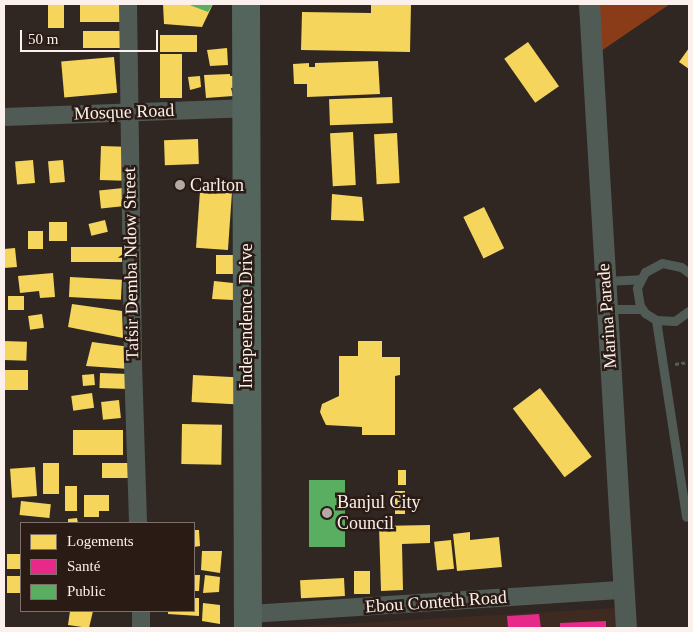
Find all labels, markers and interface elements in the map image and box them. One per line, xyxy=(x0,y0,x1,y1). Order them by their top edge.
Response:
scale bar xyxy=(22,20,160,52)
text: 50 m xyxy=(28,31,58,47)
street label: Mosque Road xyxy=(73,99,175,125)
street label: Tafsir Demba Ndow Street xyxy=(119,167,143,361)
place label: Carlton xyxy=(190,174,244,196)
marker: Carlton xyxy=(174,179,186,191)
street label: Independence Drive xyxy=(235,243,257,389)
street label: Marina Parade xyxy=(593,263,621,369)
place label: Banjul City Council xyxy=(337,492,421,534)
marker: Banjul City Council xyxy=(321,507,333,519)
legend xyxy=(20,522,195,612)
text: Logements xyxy=(67,533,134,549)
text: Santé xyxy=(67,558,100,574)
text: Public xyxy=(67,583,105,599)
street label: Ebou Conteth Road xyxy=(364,586,508,618)

